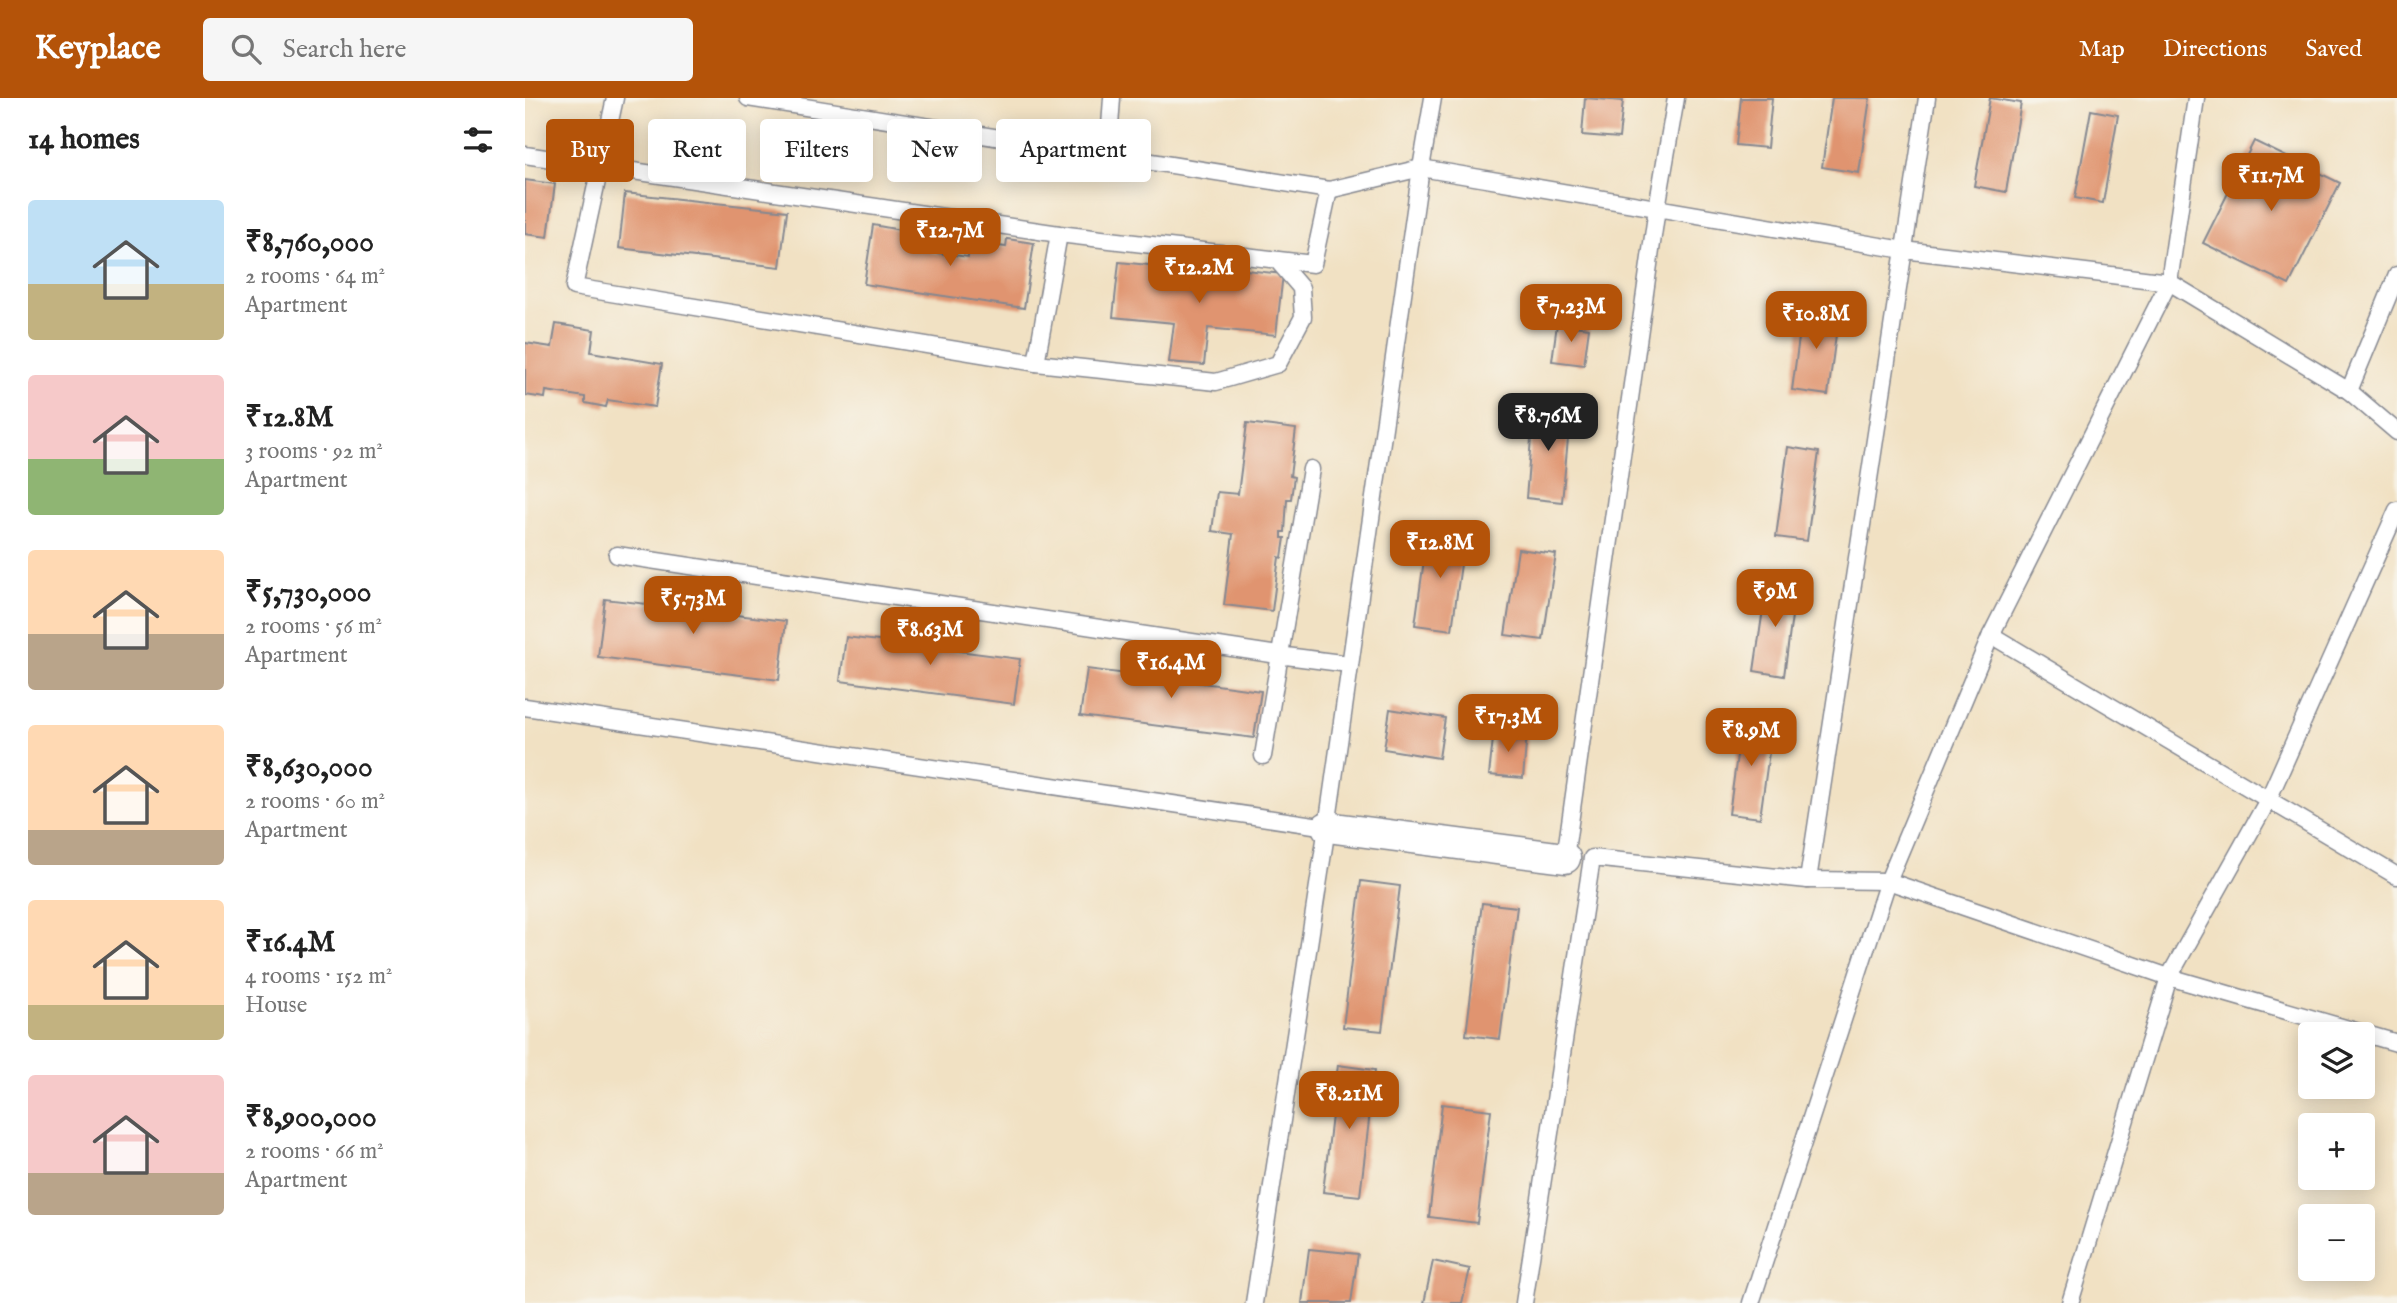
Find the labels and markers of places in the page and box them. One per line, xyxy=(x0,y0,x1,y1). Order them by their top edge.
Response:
pin: ₹11.7M xyxy=(2214,153,2328,213)
pin: ₹12.7M xyxy=(893,208,1007,268)
pin: ₹12.2M xyxy=(1142,246,1256,305)
pin: ₹7.23M xyxy=(1514,285,1628,344)
pin: ₹10.8M xyxy=(1759,292,1873,351)
pin: ₹8.76M xyxy=(1491,394,1605,453)
pin: ₹12.8M xyxy=(1383,520,1497,580)
pin: ₹9M xyxy=(1741,570,1809,629)
pin: ₹5.73M xyxy=(636,576,750,636)
pin: ₹8.63M xyxy=(873,608,987,667)
pin: ₹16.4M xyxy=(1114,640,1228,700)
pin: ₹17.3M xyxy=(1451,694,1565,754)
pin: ₹8.9M xyxy=(1702,708,1800,768)
pin: ₹8.21M xyxy=(1292,1072,1406,1131)

